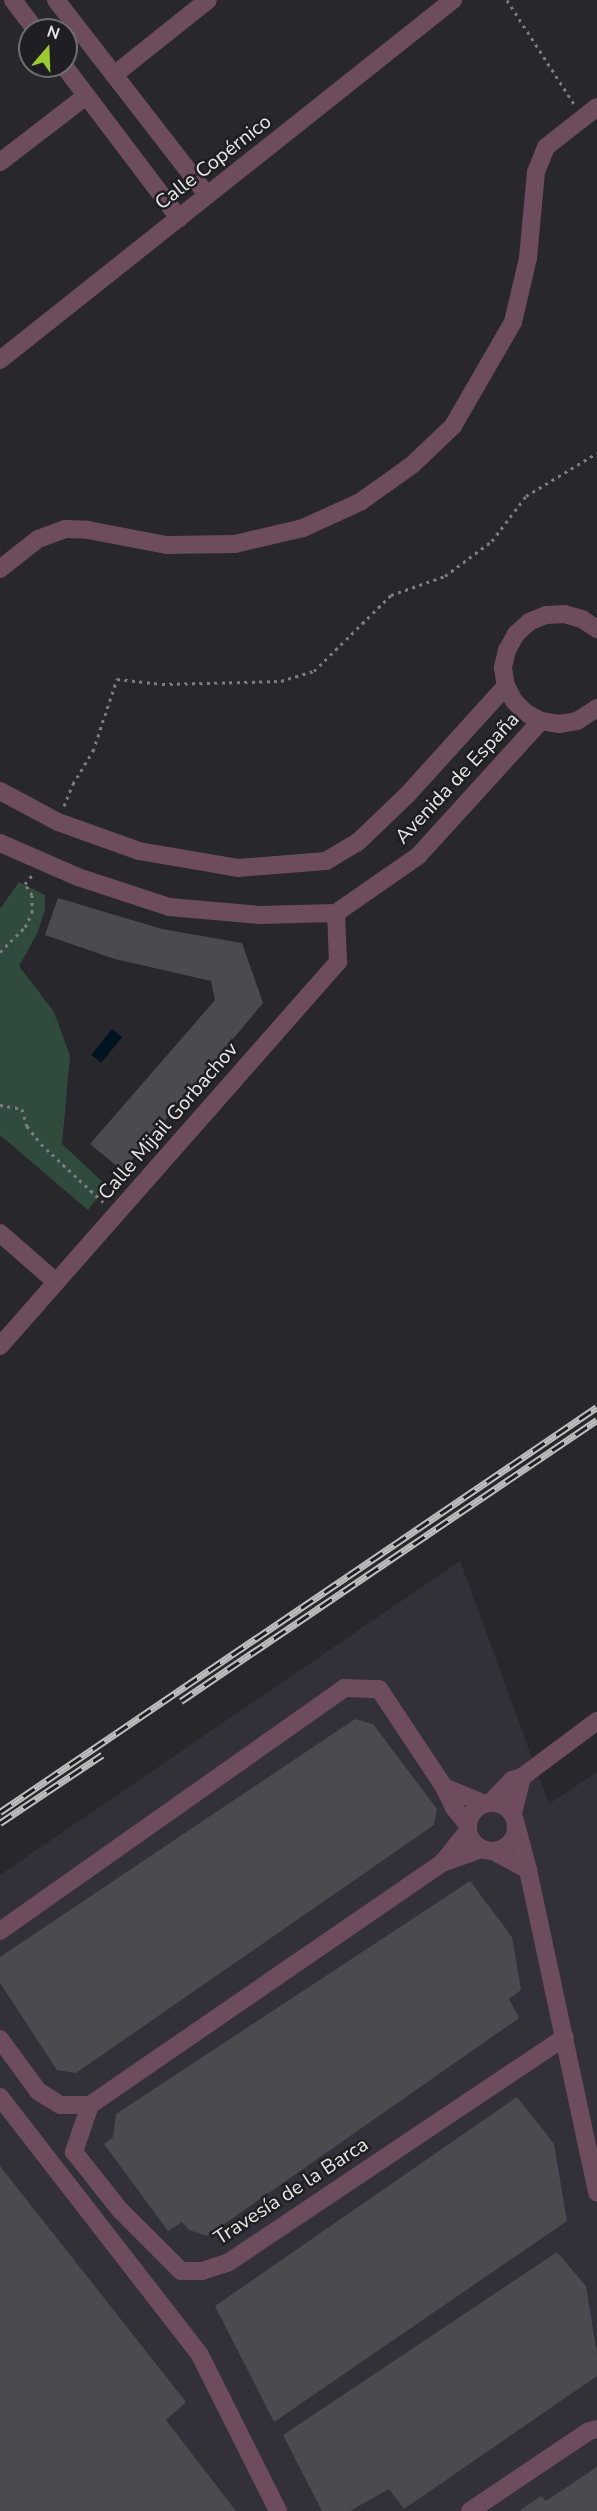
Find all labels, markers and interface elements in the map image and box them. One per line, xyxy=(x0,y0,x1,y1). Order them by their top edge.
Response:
north arrow xyxy=(18,18,78,78)
text: N xyxy=(44,21,62,45)
street label: Calle Copérnico xyxy=(150,109,276,215)
street label: Avenida de España xyxy=(390,707,524,849)
street label: Calle Mijail Gorbachov xyxy=(93,1037,243,1205)
street label: Travesía de la Barca xyxy=(209,2132,373,2250)

